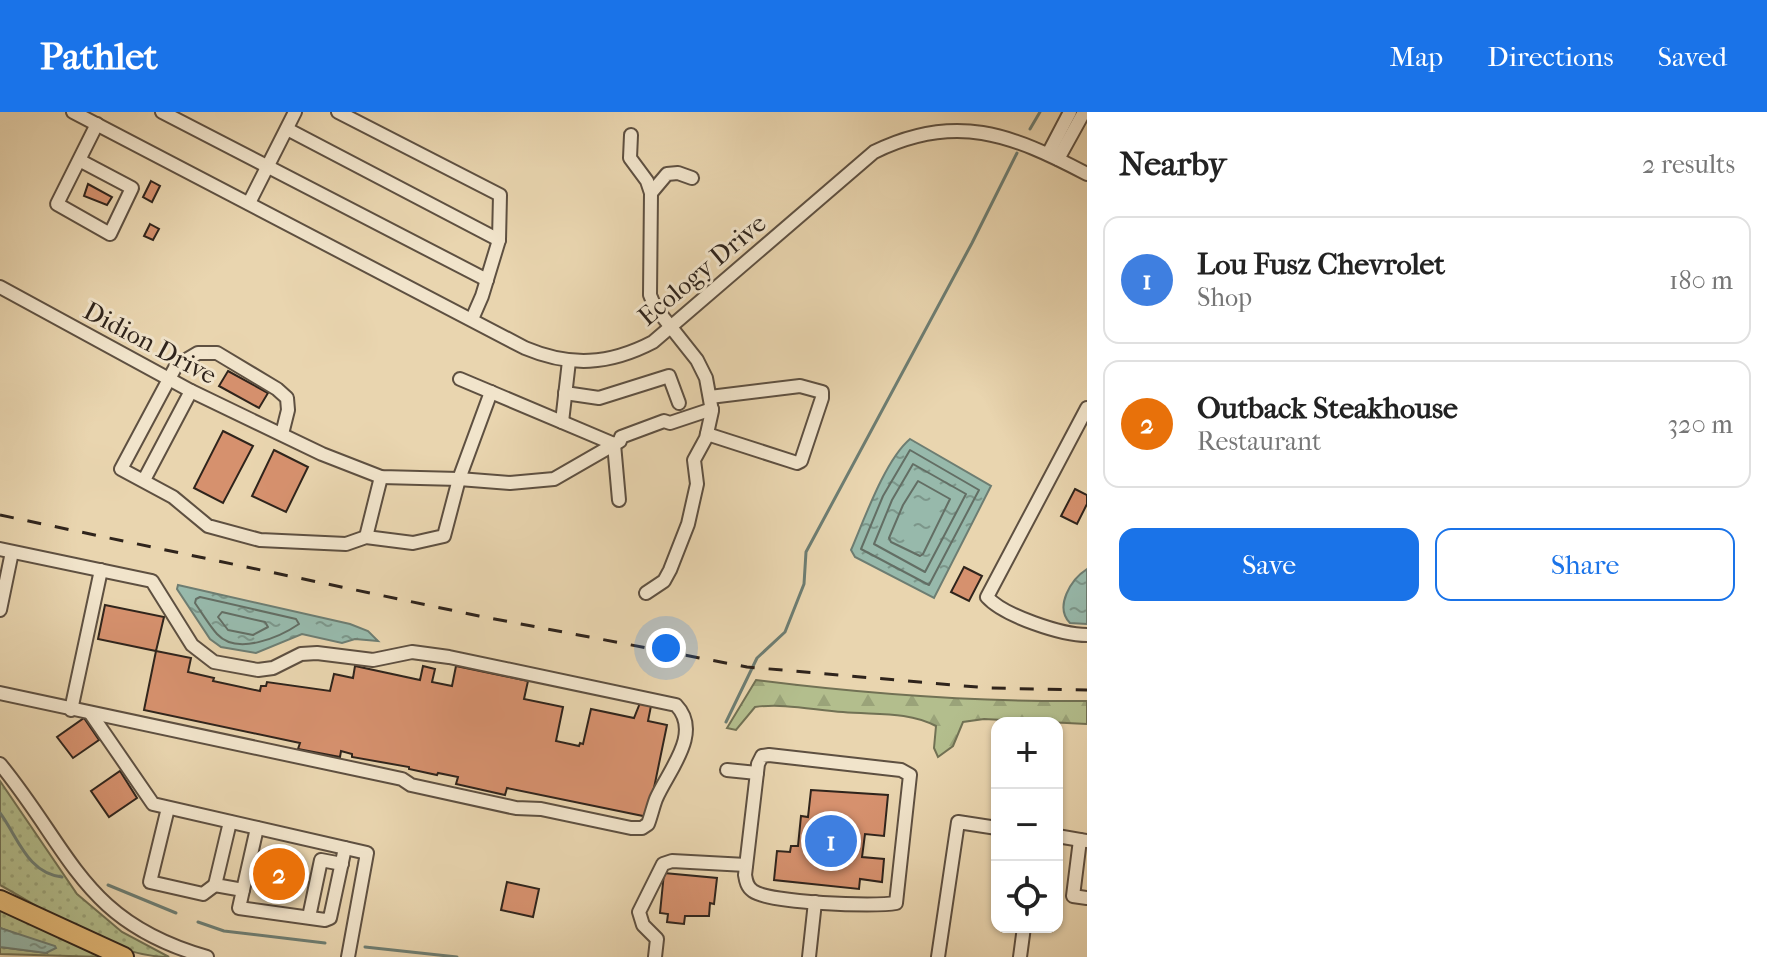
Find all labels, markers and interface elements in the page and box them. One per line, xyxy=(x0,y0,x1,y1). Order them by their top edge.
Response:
text: Pathlet xyxy=(40,34,158,79)
text: Map xyxy=(1390,40,1443,73)
text: Directions xyxy=(1487,40,1614,73)
text: Saved xyxy=(1658,40,1727,73)
text: Nearby xyxy=(1119,144,1226,184)
text: 2 results xyxy=(1642,149,1735,180)
street label: Ecology Drive xyxy=(632,207,772,332)
text: Lou Fusz Chevrolet xyxy=(1197,247,1445,282)
text: 1 xyxy=(1142,265,1152,296)
text: 180 m xyxy=(1669,265,1733,296)
text: Shop xyxy=(1197,282,1252,313)
street label: Didion Drive xyxy=(78,295,222,391)
text: Outback Steakhouse xyxy=(1197,391,1458,426)
text: 2 xyxy=(1140,409,1154,440)
text: 320 m xyxy=(1667,409,1733,440)
text: Restaurant xyxy=(1197,426,1321,457)
button: Save xyxy=(1119,528,1419,601)
button: Share xyxy=(1435,528,1735,601)
your location xyxy=(646,628,686,668)
map controls xyxy=(991,717,1063,933)
button: + xyxy=(991,717,1063,789)
button: − xyxy=(991,789,1063,861)
pin: 1 xyxy=(805,811,857,871)
pin: 2 xyxy=(253,844,305,904)
button: locate xyxy=(991,861,1063,933)

